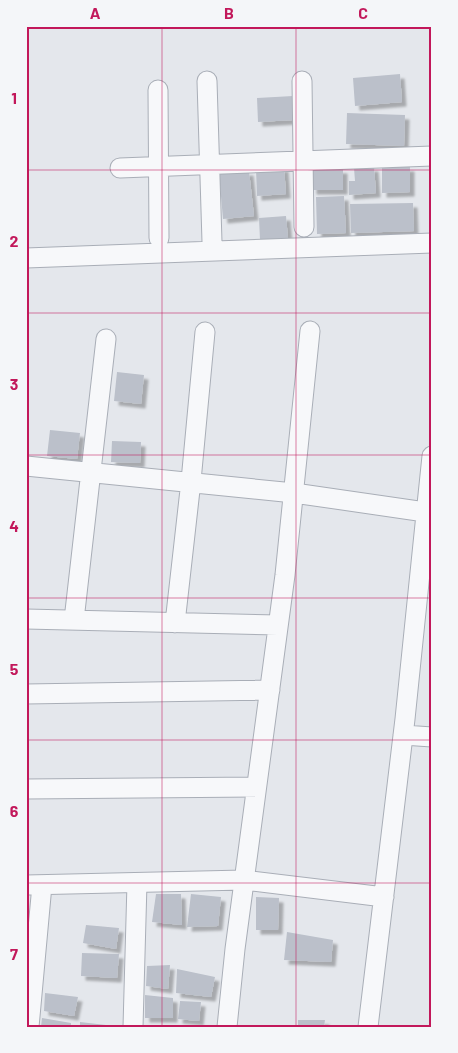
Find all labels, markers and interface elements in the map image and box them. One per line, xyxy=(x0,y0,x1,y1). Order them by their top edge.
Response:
text: A xyxy=(90,3,101,22)
text: B xyxy=(224,3,234,22)
text: C xyxy=(358,3,368,22)
text: 1 xyxy=(11,88,17,107)
text: 2 xyxy=(10,231,19,250)
text: 3 xyxy=(10,374,18,393)
text: 4 xyxy=(9,516,19,535)
text: 5 xyxy=(10,659,19,678)
text: 6 xyxy=(10,801,19,820)
text: 7 xyxy=(10,944,18,963)

